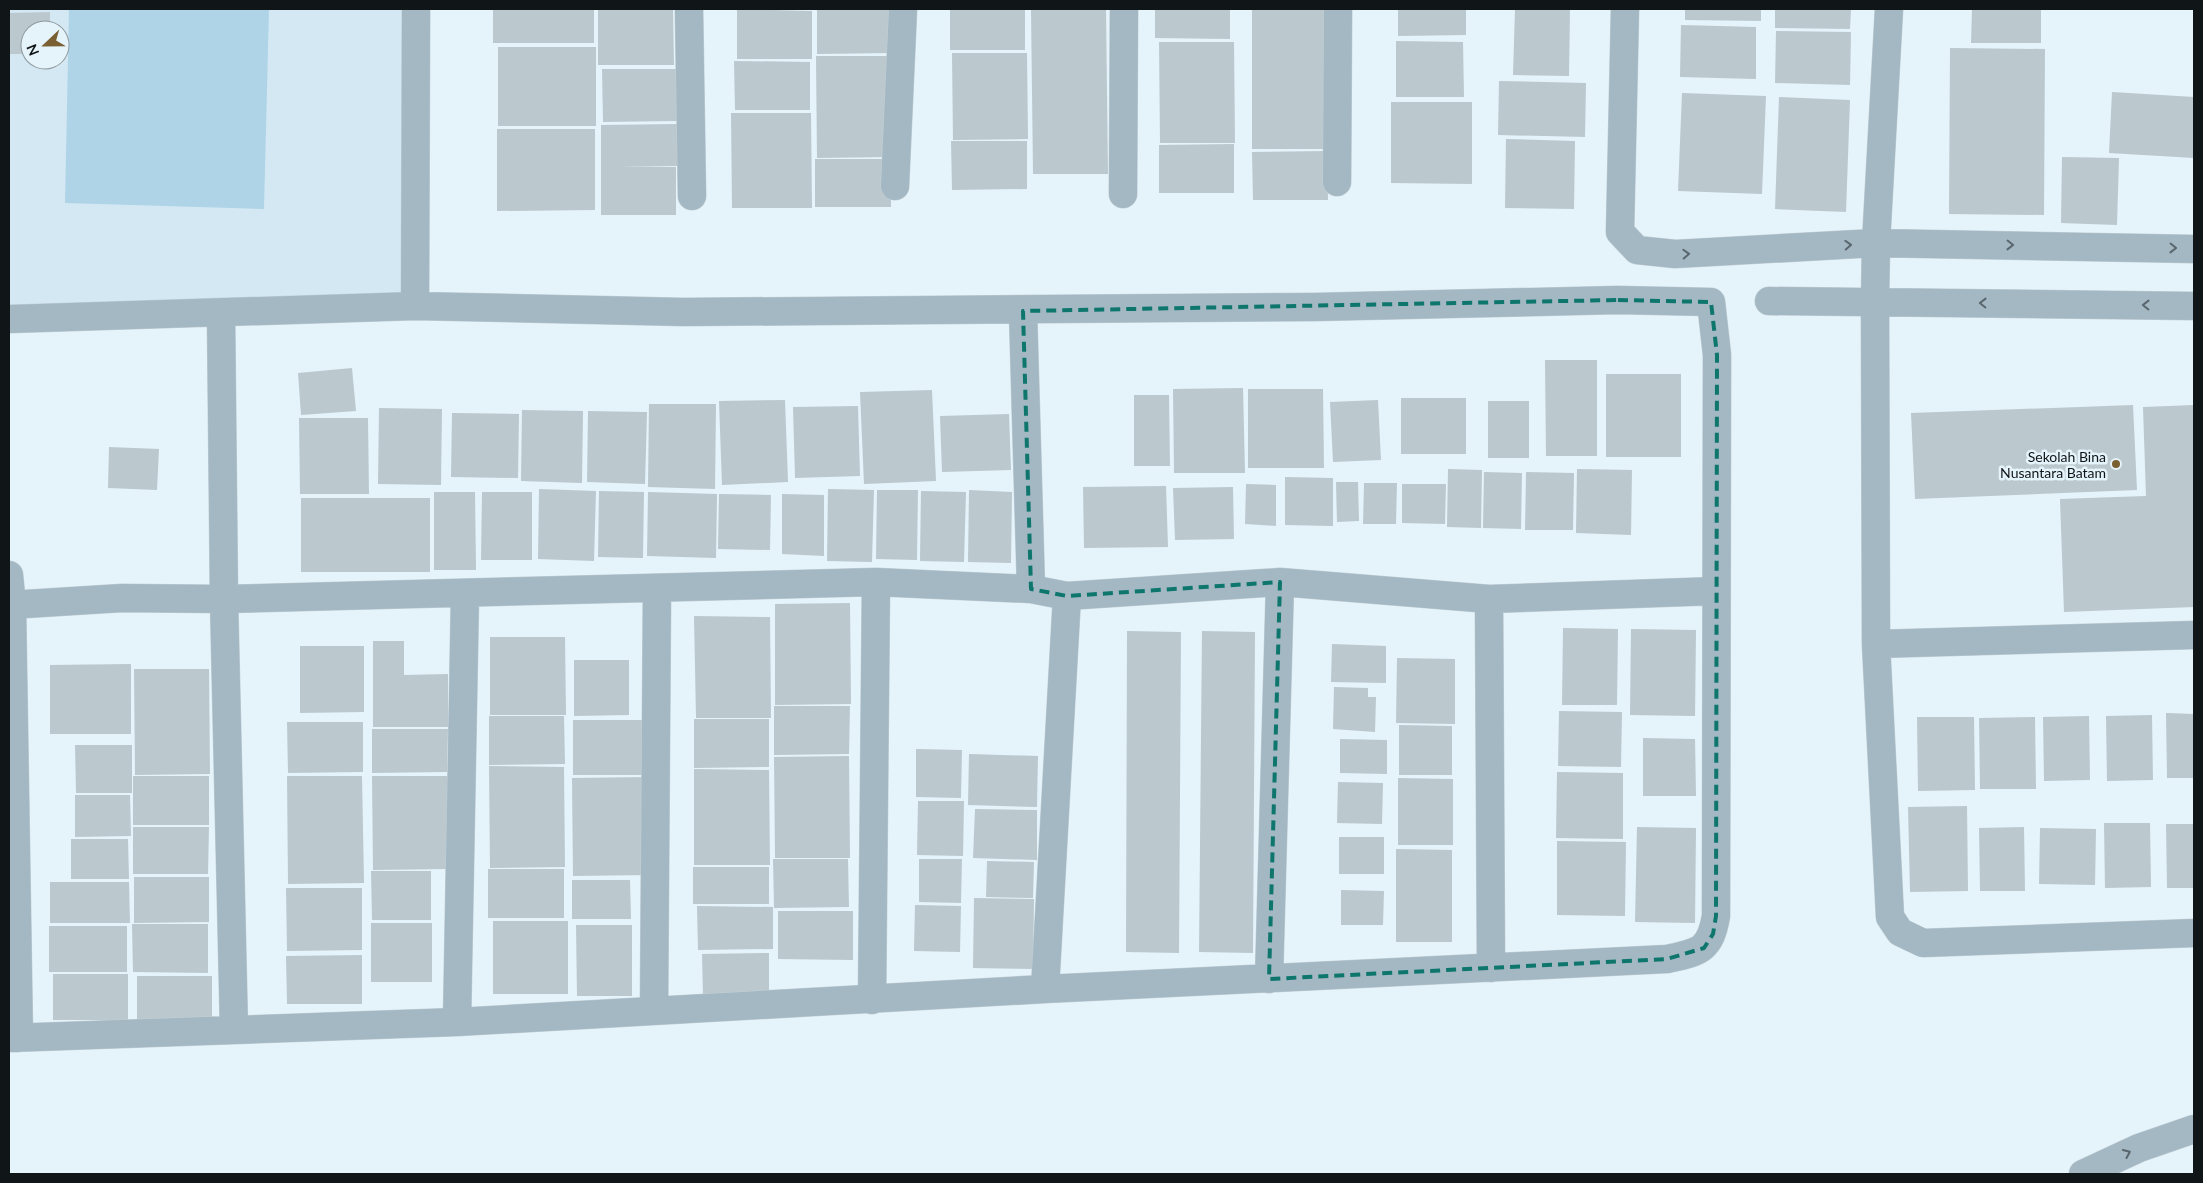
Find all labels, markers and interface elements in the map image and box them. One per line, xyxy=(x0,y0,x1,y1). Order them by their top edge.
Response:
north arrow xyxy=(20,20,70,70)
text: N xyxy=(23,42,42,58)
one-way arrow xyxy=(1844,239,1852,250)
one-way arrow xyxy=(2007,240,2015,250)
one-way arrow xyxy=(2170,243,2177,253)
one-way arrow xyxy=(1682,248,1690,259)
one-way arrow xyxy=(1979,298,1986,308)
one-way arrow xyxy=(2141,300,2149,310)
place label: Sekolah Bina Nusantara Batam xyxy=(2000,448,2106,481)
marker: Sekolah Bina Nusantara Batam xyxy=(2110,458,2122,470)
one-way arrow xyxy=(2122,1149,2131,1160)

